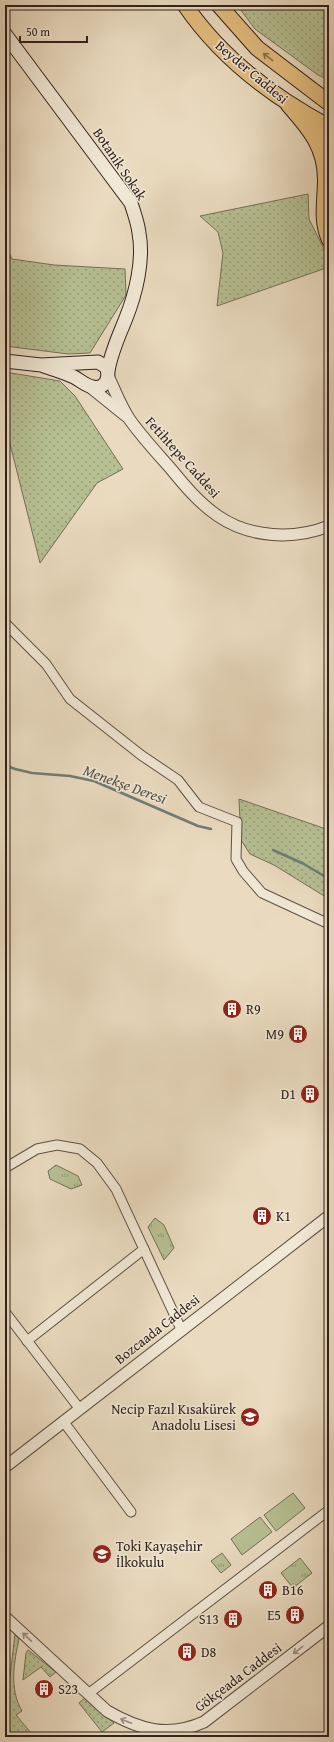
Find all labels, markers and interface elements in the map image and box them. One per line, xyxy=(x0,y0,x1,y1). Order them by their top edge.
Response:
scale bar xyxy=(20,18,87,44)
text: 50 m xyxy=(26,23,50,40)
street label: Beyder Caddesi xyxy=(211,36,293,108)
one-way arrow xyxy=(263,53,274,62)
street label: Botanik Sokak xyxy=(88,124,152,205)
street label: Fetihtepe Caddesi xyxy=(141,412,225,502)
water label: Menekşe Deresi xyxy=(80,759,170,809)
building icon: R9 xyxy=(221,998,243,1020)
place label: R9 xyxy=(246,999,261,1019)
building icon: M9 xyxy=(287,1023,309,1045)
place label: M9 xyxy=(266,1024,284,1044)
building icon: D1 xyxy=(299,1083,321,1105)
place label: D1 xyxy=(281,1084,296,1104)
building icon: K1 xyxy=(251,1205,273,1227)
place label: K1 xyxy=(276,1206,291,1226)
street label: Bozcaada Caddesi xyxy=(110,1289,204,1369)
place label: Necip Fazıl Kısakürek Anadolu Lisesi xyxy=(111,1399,237,1435)
school or university icon: Necip Fazıl Kısakürek Anadolu Lisesi xyxy=(239,1406,261,1428)
place label: Toki Kayaşehir İlkokulu xyxy=(116,1536,203,1572)
school or university icon: Toki Kayaşehir İlkokulu xyxy=(91,1543,113,1565)
building icon: B16 xyxy=(257,1579,279,1601)
place label: B16 xyxy=(282,1580,304,1600)
building icon: E5 xyxy=(284,1604,306,1626)
place label: E5 xyxy=(267,1605,281,1625)
building icon: S13 xyxy=(222,1608,244,1630)
place label: S13 xyxy=(199,1609,219,1629)
one-way arrow xyxy=(22,1632,32,1642)
street label: Gökçeada Caddesi xyxy=(190,1638,286,1716)
building icon: D8 xyxy=(176,1641,198,1663)
place label: D8 xyxy=(201,1642,217,1662)
one-way arrow xyxy=(293,1646,304,1654)
building icon: S23 xyxy=(33,1678,55,1700)
place label: S23 xyxy=(58,1679,78,1699)
one-way arrow xyxy=(120,1716,132,1724)

